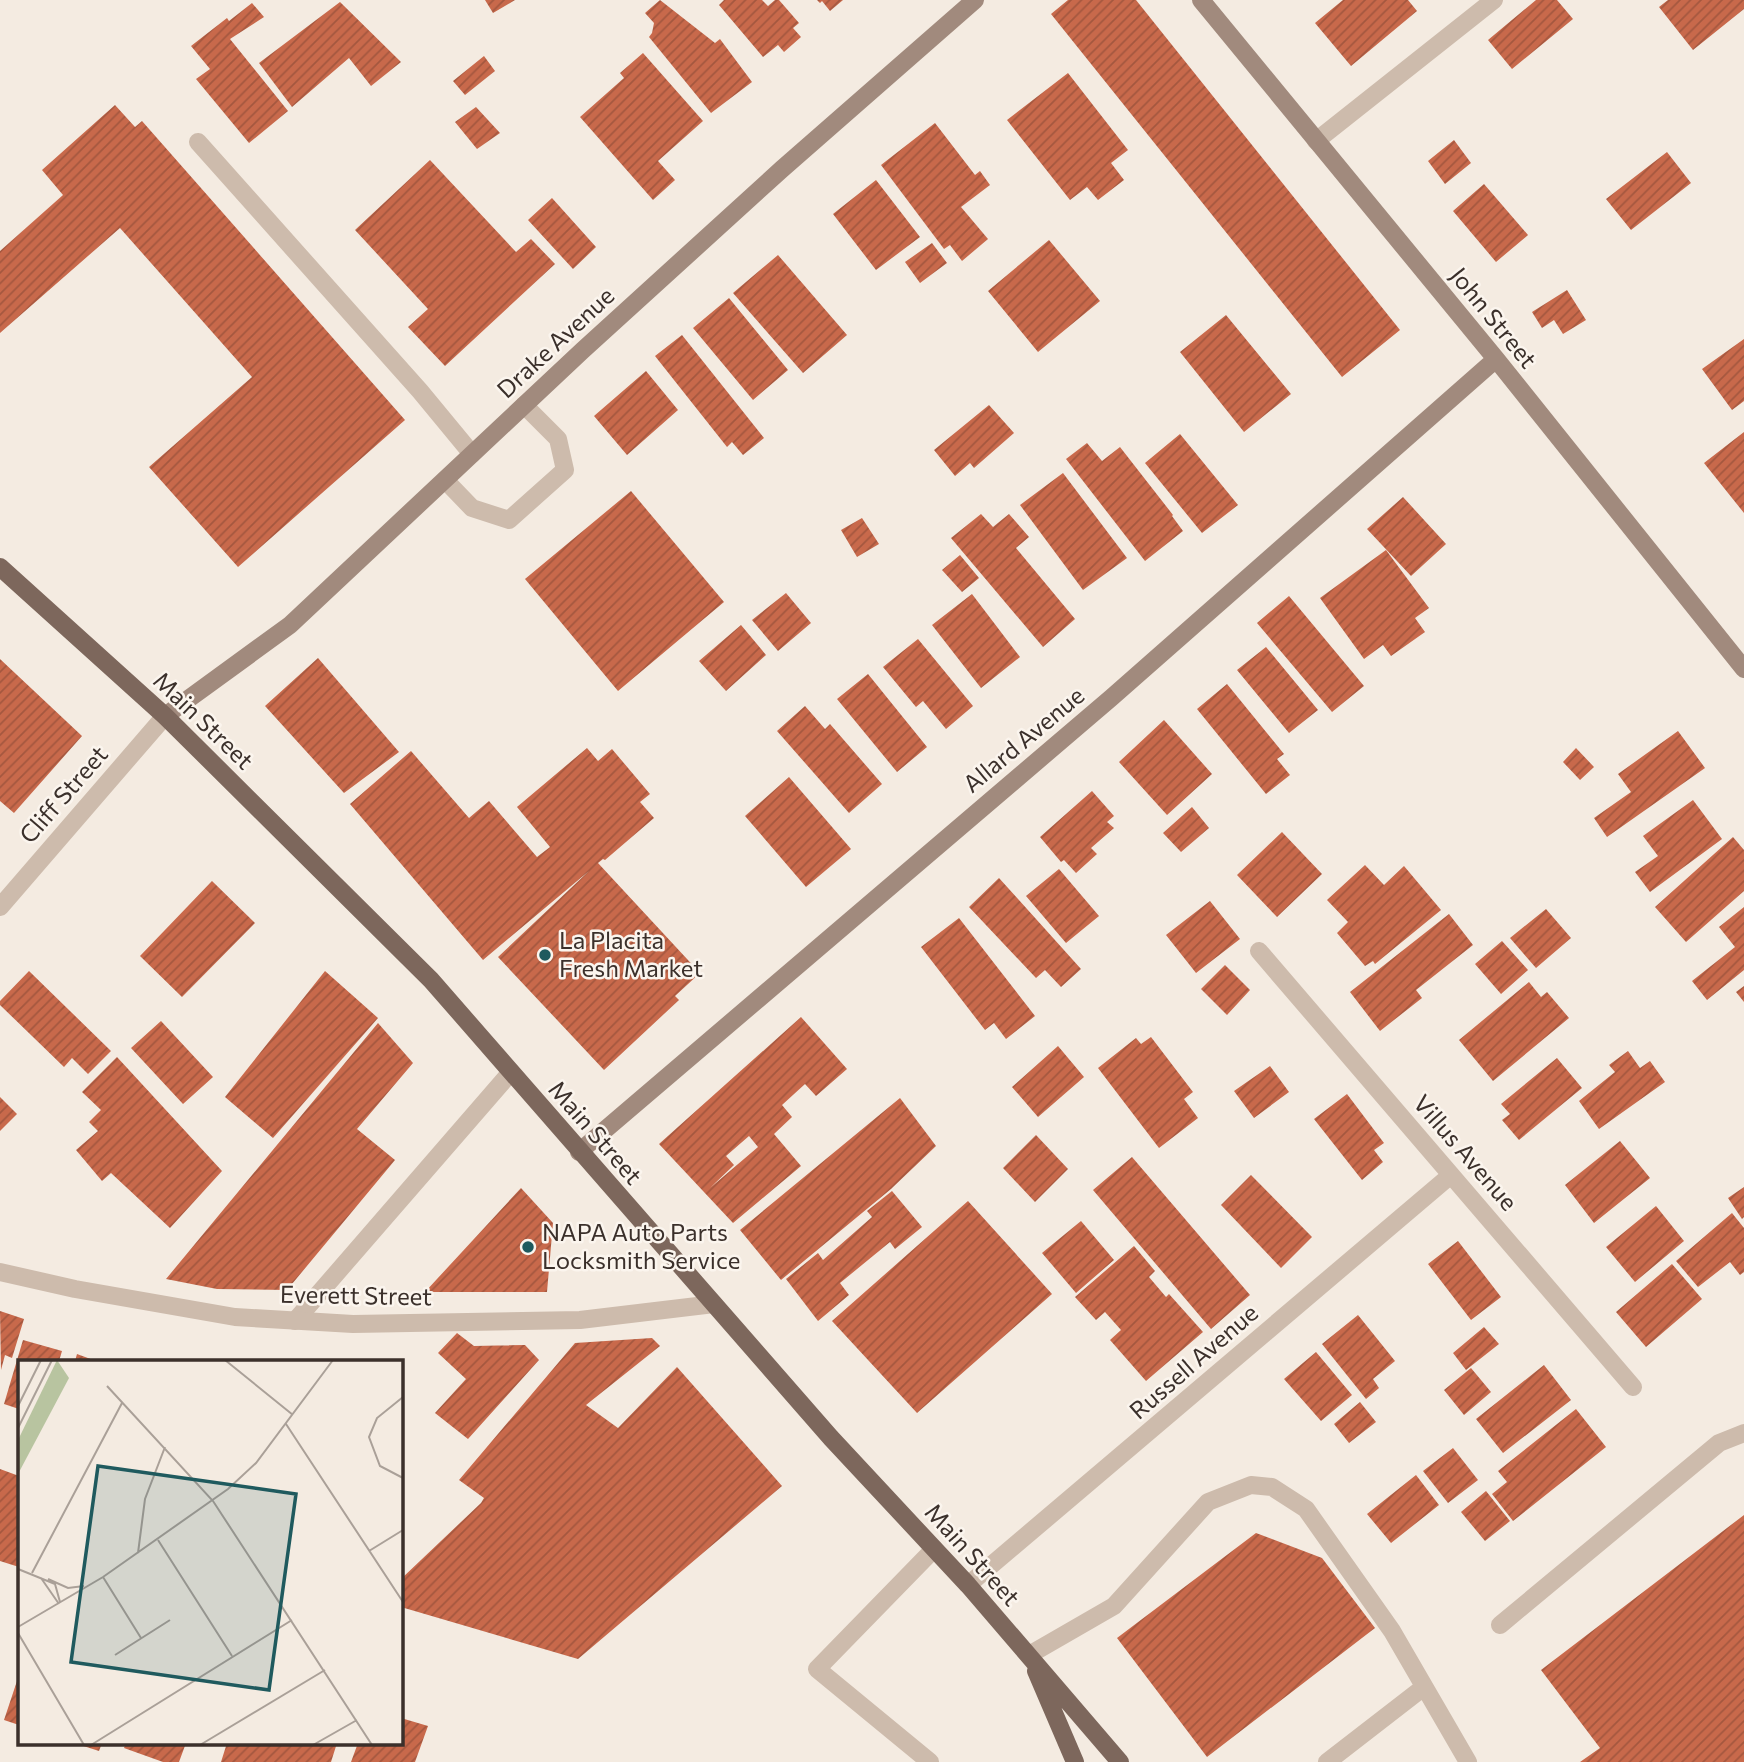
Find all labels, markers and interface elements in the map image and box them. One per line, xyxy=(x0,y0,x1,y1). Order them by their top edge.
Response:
street label: John Street xyxy=(1445,261,1544,373)
street label: Drake Avenue xyxy=(490,280,619,403)
street label: Main Street xyxy=(148,665,260,775)
street label: Allard Avenue xyxy=(957,680,1089,798)
street label: Cliff Street xyxy=(13,739,113,849)
place label: La Placita Fresh Market xyxy=(559,925,703,982)
marker: La Placita Fresh Market xyxy=(537,947,553,963)
street label: Main Street xyxy=(543,1074,649,1190)
street label: Villus Avenue xyxy=(1408,1088,1524,1216)
place label: NAPA Auto Parts Locksmith Service xyxy=(542,1217,741,1274)
marker: NAPA Auto Parts Locksmith Service xyxy=(520,1239,536,1255)
street label: Everett Street xyxy=(280,1279,433,1310)
street label: Russell Avenue xyxy=(1123,1297,1263,1425)
inset map xyxy=(18,1360,402,1744)
street label: Main Street xyxy=(920,1497,1027,1611)

